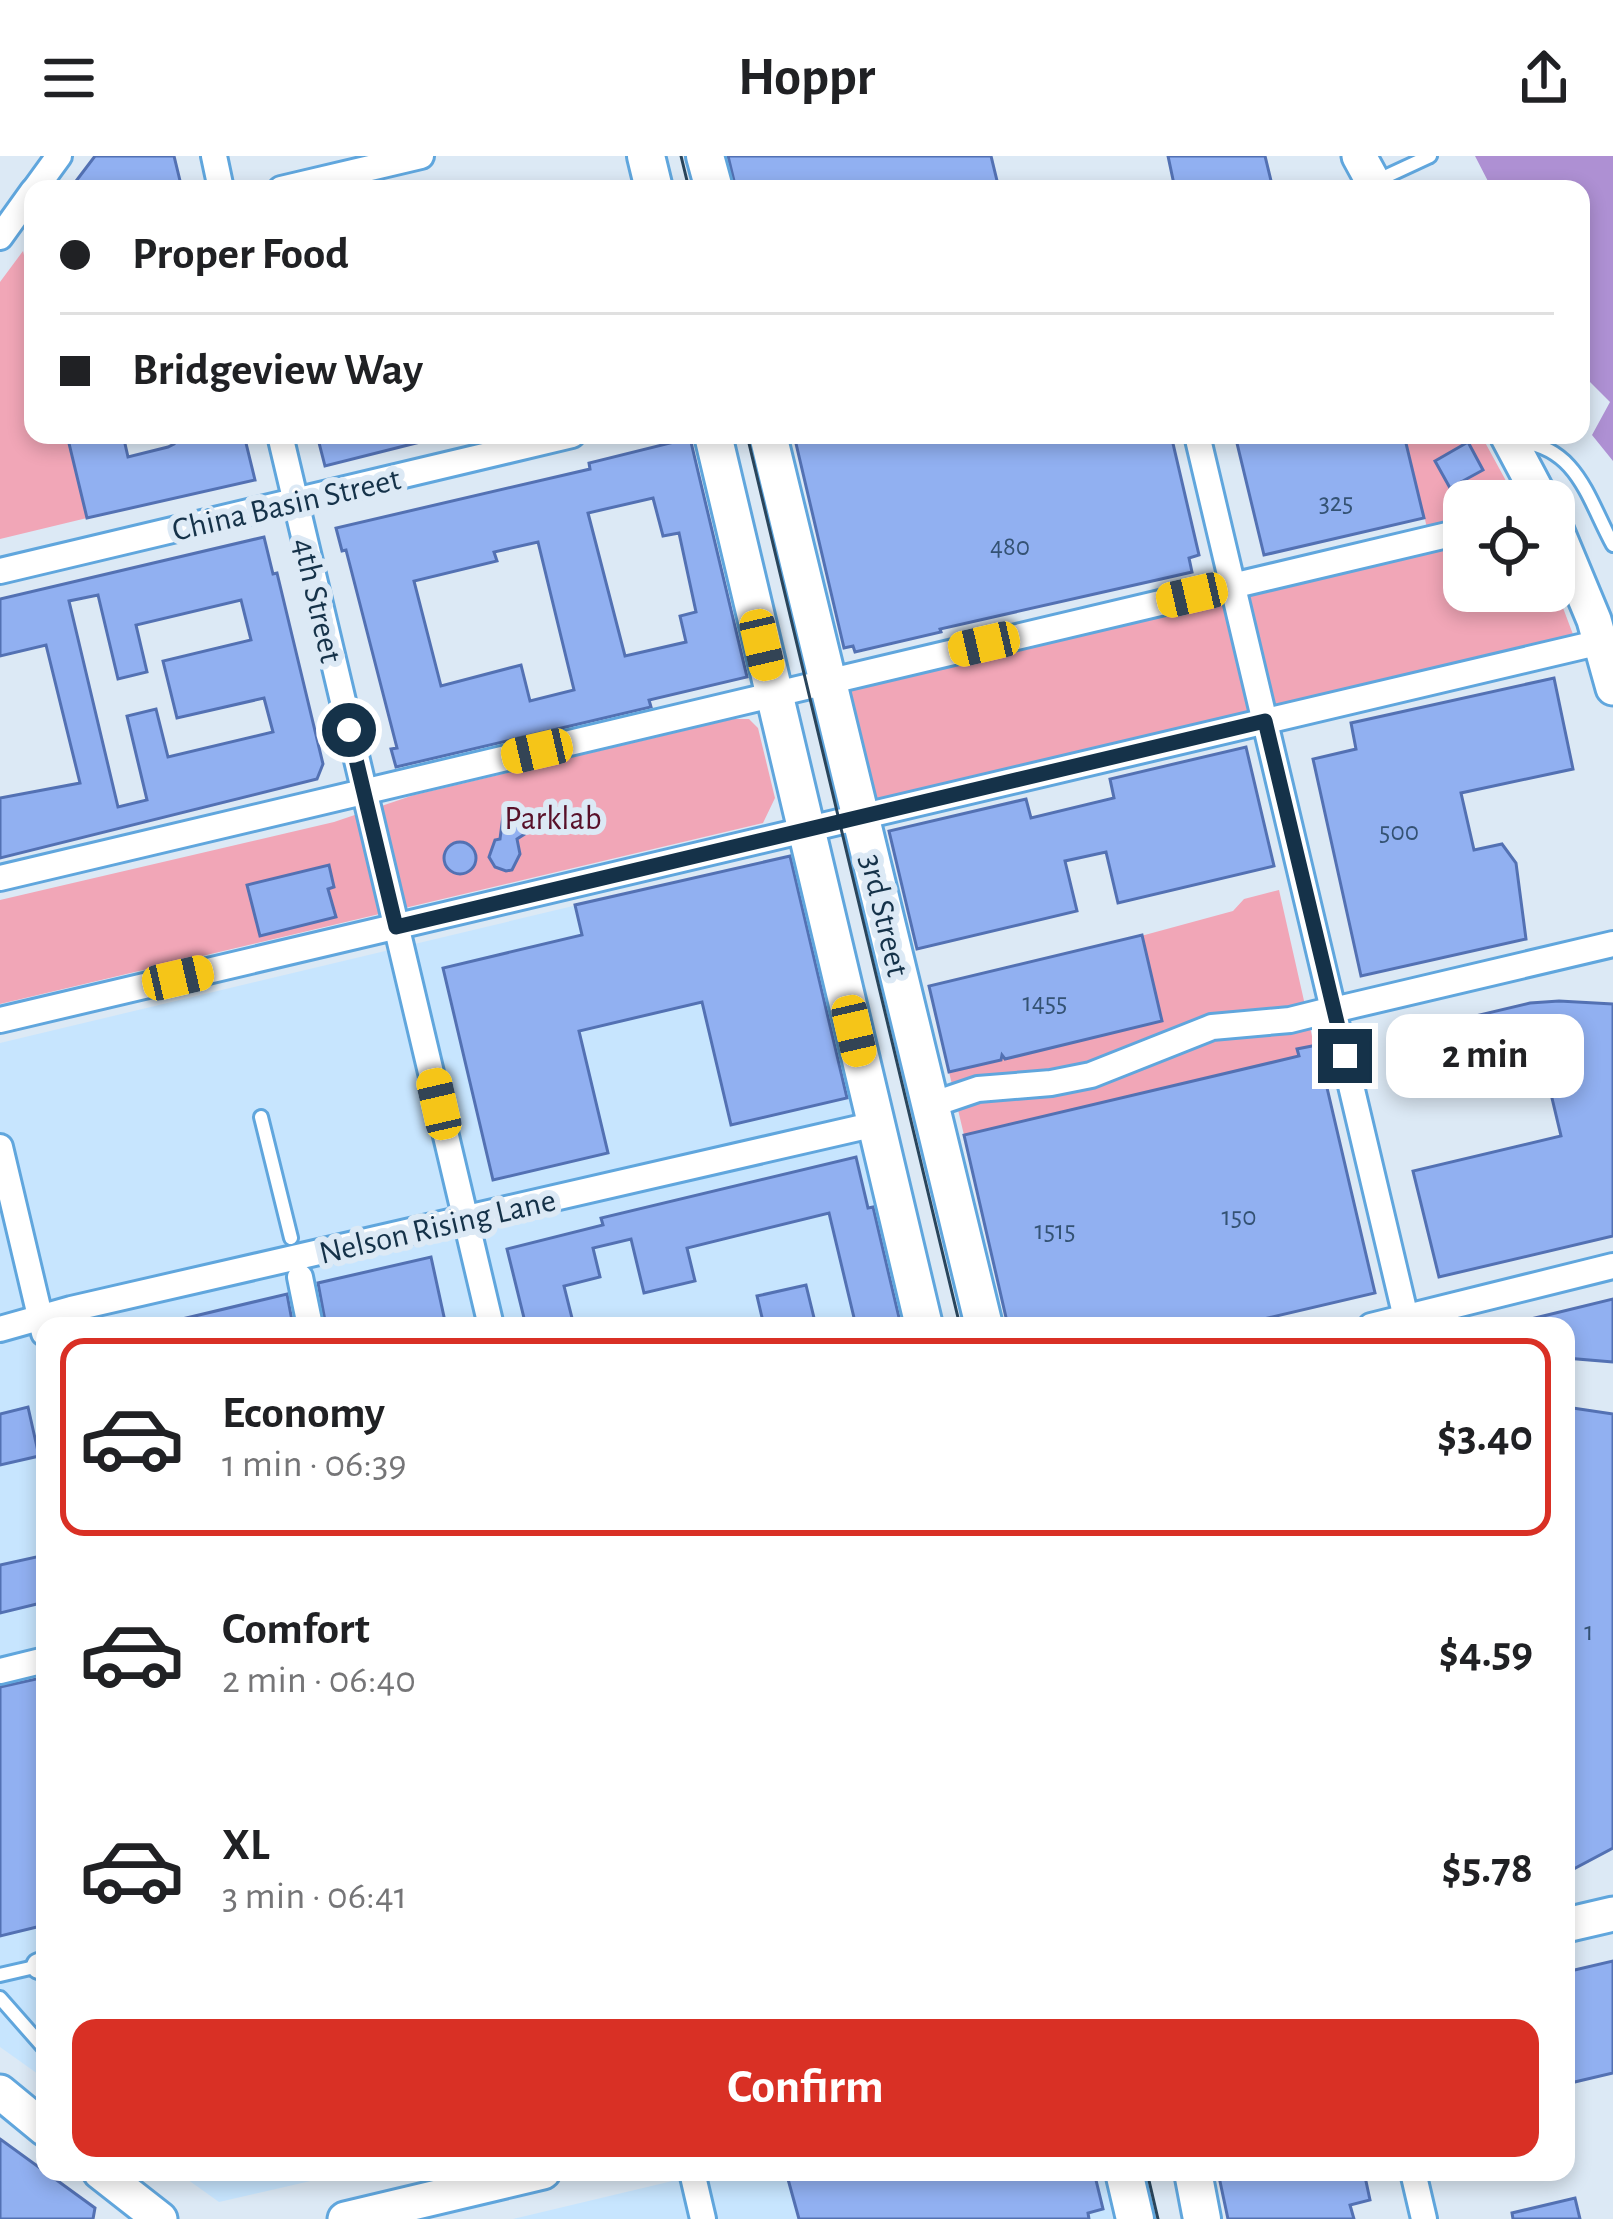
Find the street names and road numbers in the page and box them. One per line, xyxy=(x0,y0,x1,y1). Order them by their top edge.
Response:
street label: China Basin Street xyxy=(169,463,404,548)
street label: 4th Street xyxy=(286,535,347,666)
street label: 3rd Street xyxy=(853,851,914,980)
street label: Nelson Rising Lane xyxy=(316,1184,559,1271)

